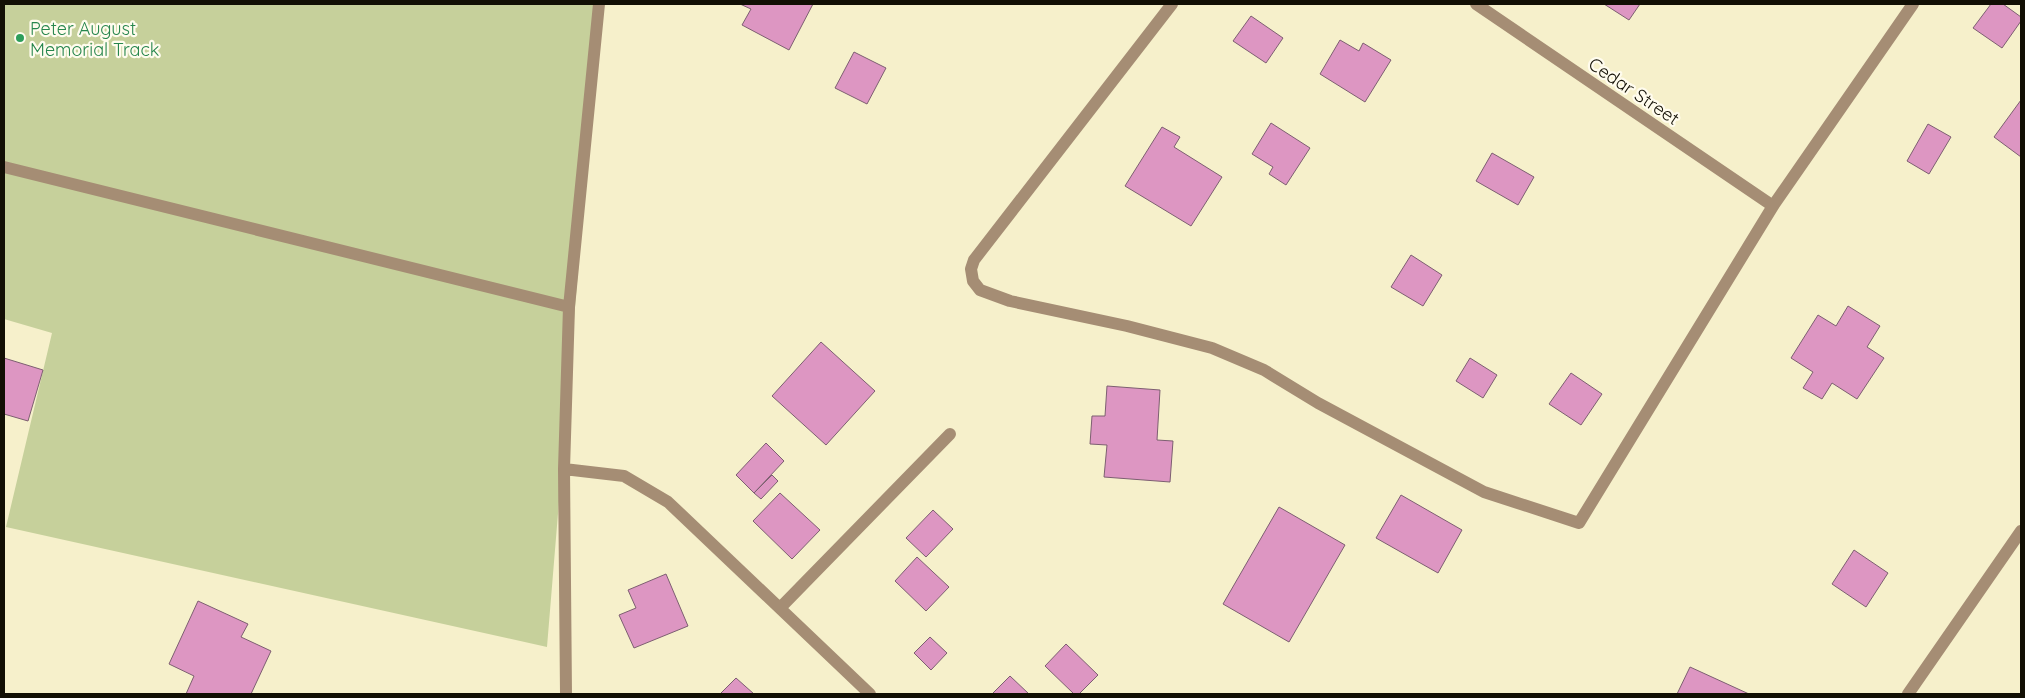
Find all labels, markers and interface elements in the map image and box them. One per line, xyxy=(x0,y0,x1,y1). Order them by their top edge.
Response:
place label: Peter August Memorial Track xyxy=(30,17,159,61)
marker: Peter August Memorial Track xyxy=(14,32,26,44)
street label: Cedar Street xyxy=(1584,52,1684,130)

